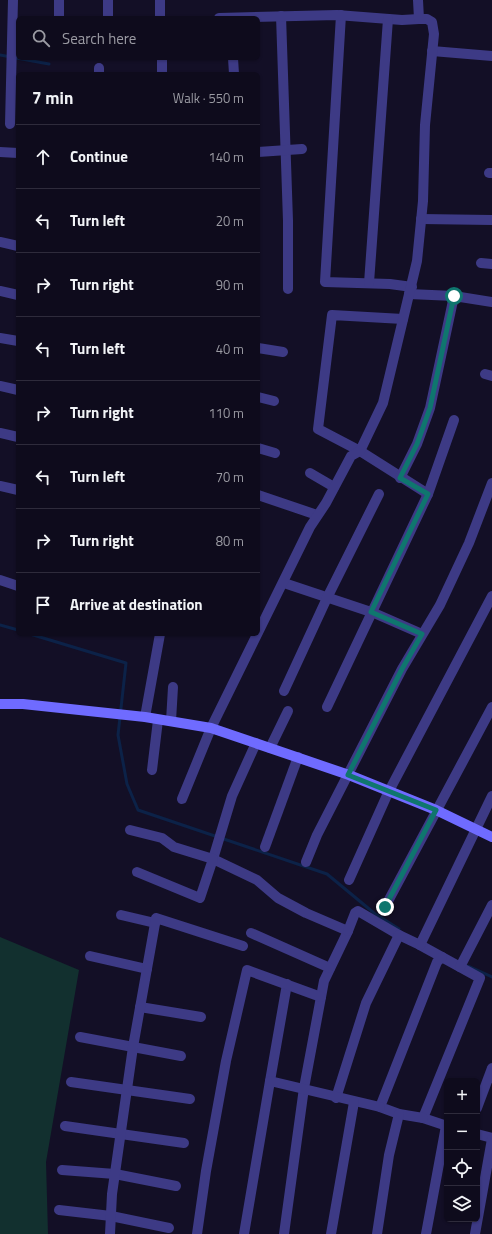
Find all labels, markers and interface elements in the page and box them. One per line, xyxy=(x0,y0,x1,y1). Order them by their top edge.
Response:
search box xyxy=(16,16,260,60)
icon: search xyxy=(30,27,52,49)
text: Search here xyxy=(62,27,136,50)
text: 7 min xyxy=(32,85,73,111)
text: Walk · 550 m xyxy=(173,88,244,108)
text: Continue xyxy=(70,145,128,168)
icon: ahead xyxy=(32,146,54,168)
text: 140 m xyxy=(208,147,244,167)
text: Turn left xyxy=(70,209,125,232)
icon: left xyxy=(32,210,54,232)
text: 20 m xyxy=(216,211,244,231)
text: Turn right xyxy=(70,273,134,296)
icon: right xyxy=(32,274,54,296)
text: 90 m xyxy=(216,275,244,295)
route start xyxy=(445,287,463,305)
text: Turn left xyxy=(70,337,125,360)
icon: left xyxy=(32,338,54,360)
text: 40 m xyxy=(216,339,244,359)
text: Turn right xyxy=(70,401,134,424)
icon: right xyxy=(32,402,54,424)
text: 110 m xyxy=(208,403,244,423)
text: Turn left xyxy=(70,465,125,488)
icon: left xyxy=(32,466,54,488)
text: 70 m xyxy=(216,467,244,487)
text: Turn right xyxy=(70,529,134,552)
icon: right xyxy=(32,530,54,552)
text: 80 m xyxy=(216,531,244,551)
text: Arrive at destination xyxy=(70,593,203,616)
icon: arrive xyxy=(32,594,54,616)
route end xyxy=(376,898,394,916)
map controls xyxy=(444,1078,480,1222)
button: + xyxy=(444,1078,480,1114)
button: − xyxy=(444,1114,480,1150)
button: locate xyxy=(444,1150,480,1186)
button: layers xyxy=(444,1186,480,1222)

